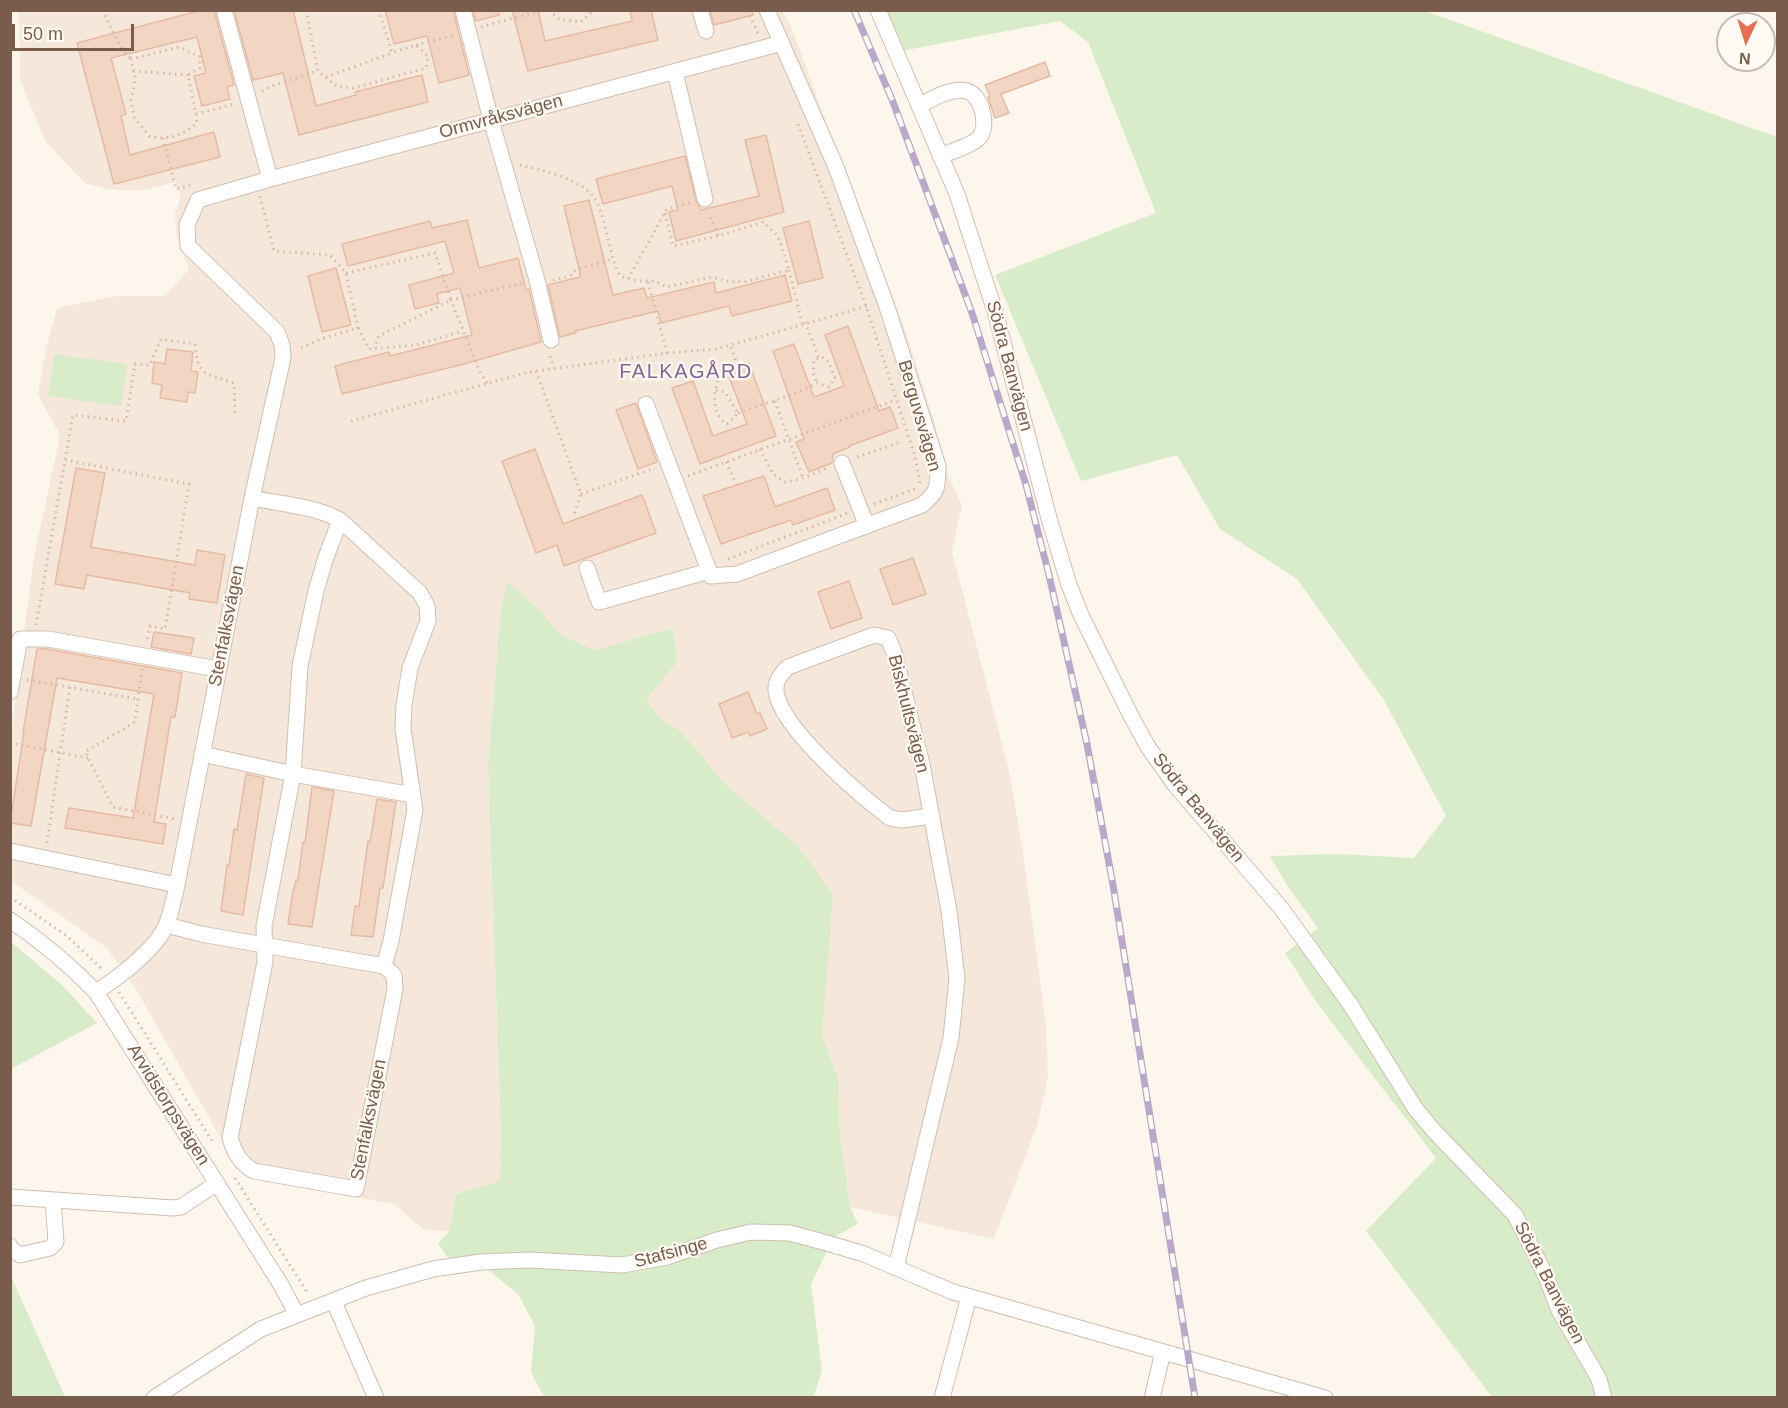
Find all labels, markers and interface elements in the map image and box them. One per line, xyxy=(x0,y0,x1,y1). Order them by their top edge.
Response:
scale bar xyxy=(15,12,136,50)
north arrow xyxy=(1716,12,1776,72)
text: 50 m xyxy=(23,24,63,44)
text: N xyxy=(1738,50,1751,67)
street label: Ormvråksvägen xyxy=(437,90,565,144)
street label: Södra Banvägen xyxy=(981,298,1037,434)
street label: Berguvsvägen xyxy=(893,358,945,474)
district label: FALKAGÅRD xyxy=(619,360,753,384)
street label: Stenfalksvägen xyxy=(205,564,249,688)
street label: Biskhultsvägen xyxy=(883,653,933,775)
street label: Södra Banvägen xyxy=(1147,749,1249,867)
street label: Arvidstorpsvägen xyxy=(122,1040,214,1170)
street label: Stenfalksvägen xyxy=(347,1058,391,1182)
street label: Södra Banvägen xyxy=(1509,1218,1589,1348)
street label: Stafsinge xyxy=(632,1233,710,1273)

